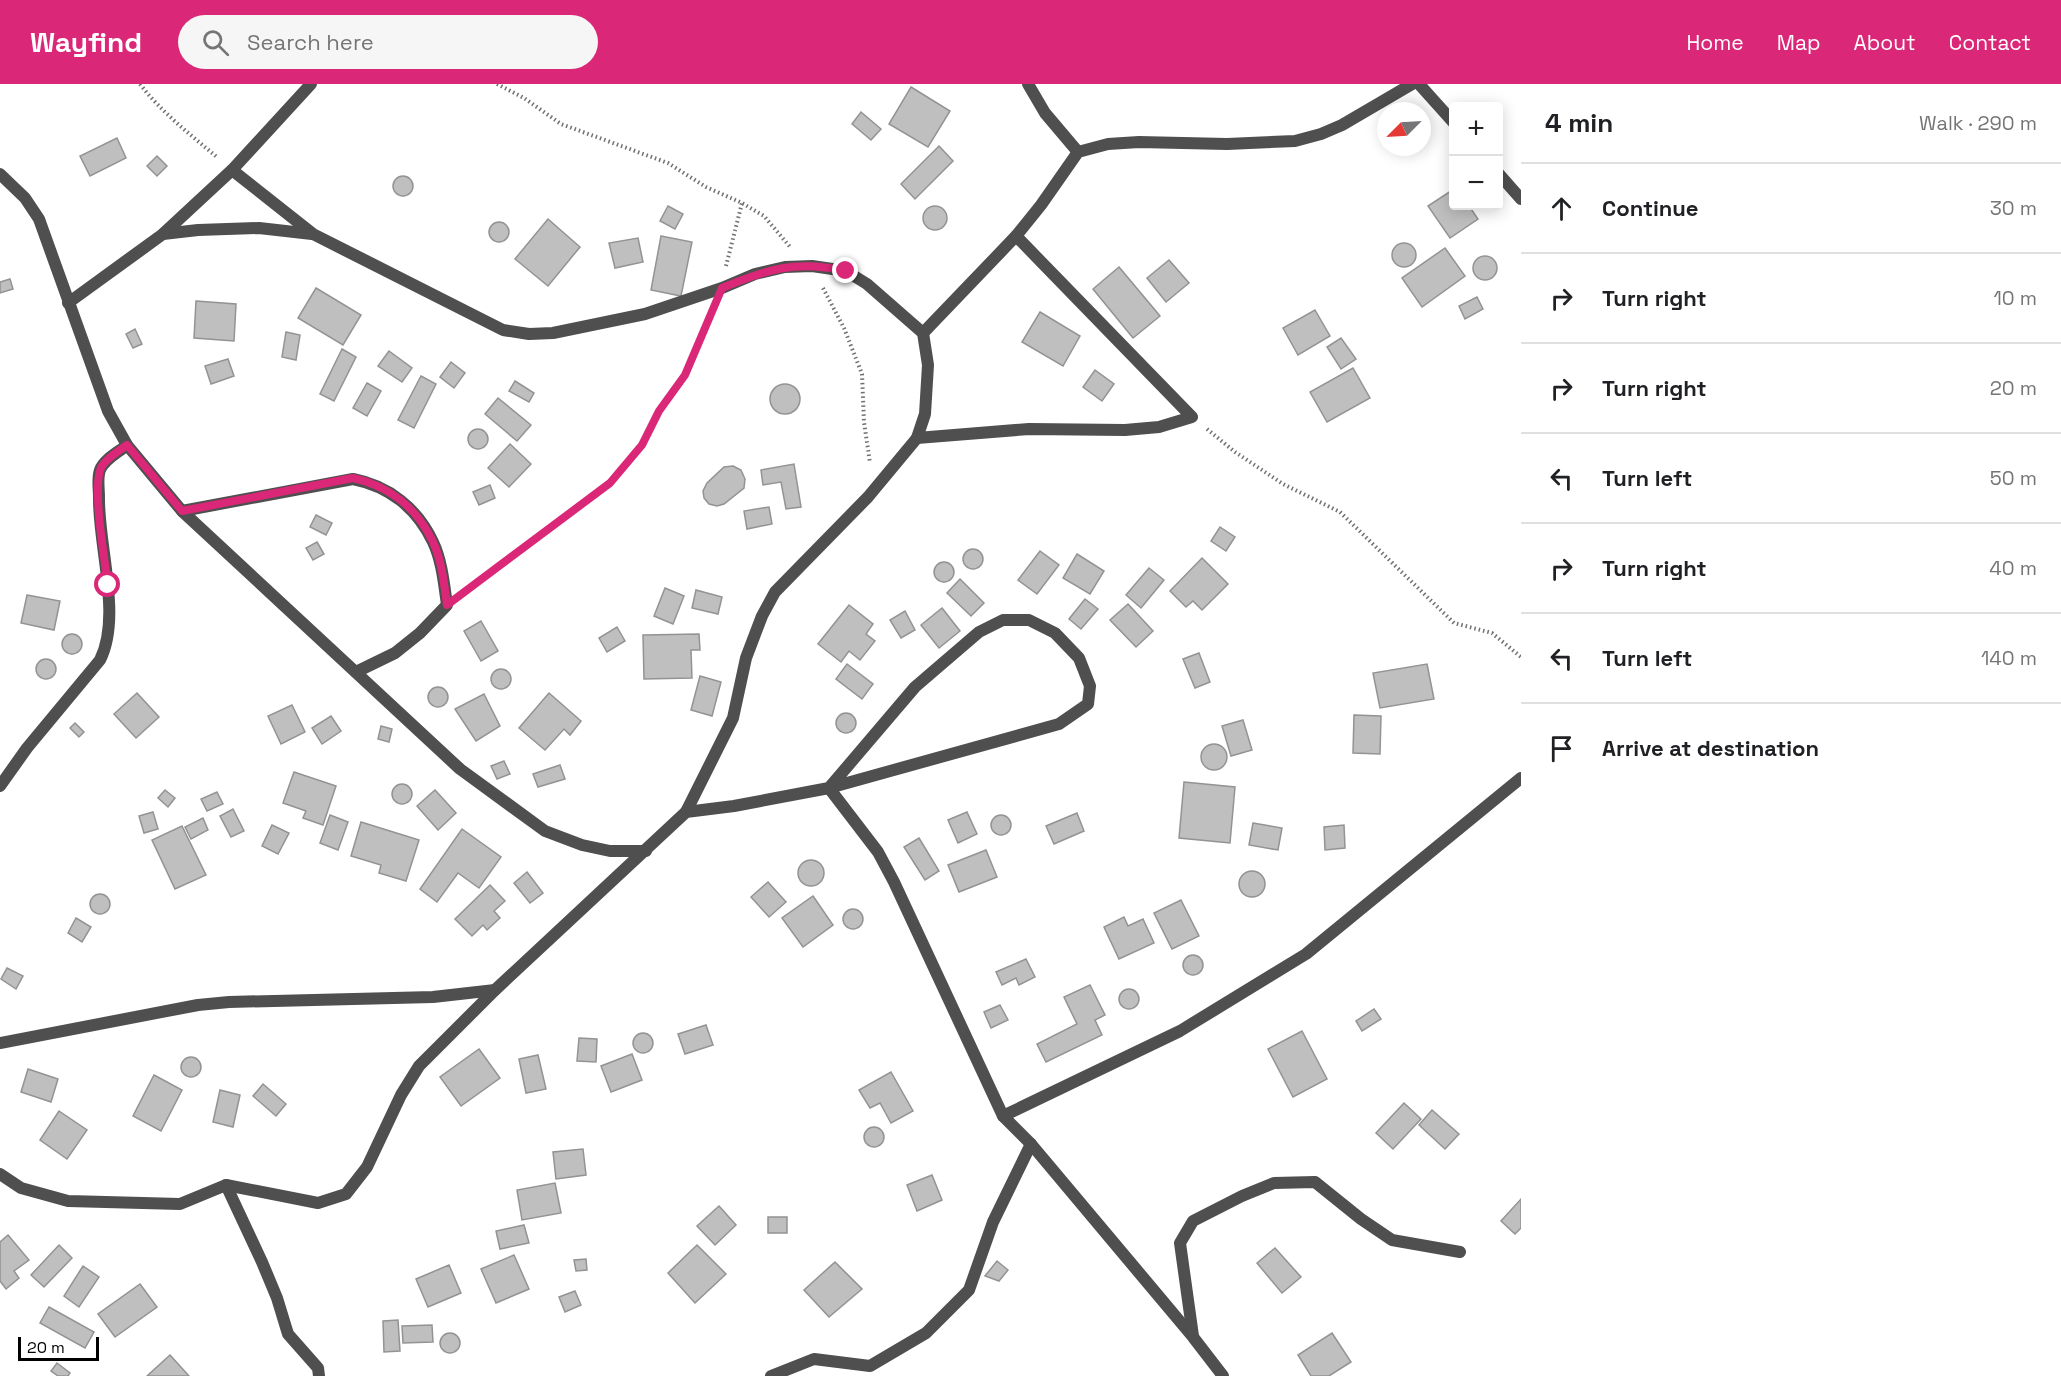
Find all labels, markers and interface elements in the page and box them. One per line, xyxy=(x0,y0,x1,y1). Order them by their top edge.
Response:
search box xyxy=(178,15,598,69)
text: Wayfind xyxy=(30,24,142,60)
icon: search xyxy=(199,26,232,59)
text: Search here xyxy=(247,28,374,56)
text: Home xyxy=(1686,29,1744,56)
text: Map xyxy=(1777,29,1821,56)
text: About xyxy=(1854,29,1916,56)
text: Contact xyxy=(1949,29,2031,56)
north arrow xyxy=(1377,102,1431,156)
map controls xyxy=(1449,102,1503,210)
button: + xyxy=(1449,102,1503,156)
text: 4 min xyxy=(1545,106,1613,140)
text: Walk · 290 m xyxy=(1919,110,2037,136)
button: − xyxy=(1449,156,1503,210)
icon: ahead xyxy=(1545,192,1578,225)
text: Continue xyxy=(1602,194,1698,222)
text: 30 m xyxy=(1990,195,2037,221)
route end xyxy=(832,257,858,283)
icon: right xyxy=(1545,282,1578,315)
text: Turn right xyxy=(1602,284,1707,312)
text: 10 m xyxy=(1993,285,2037,311)
icon: right xyxy=(1545,372,1578,405)
text: Turn right xyxy=(1602,374,1707,402)
text: 20 m xyxy=(1990,375,2037,401)
icon: left xyxy=(1545,462,1578,495)
text: Turn left xyxy=(1602,464,1692,492)
text: 50 m xyxy=(1990,465,2037,491)
icon: right xyxy=(1545,552,1578,585)
text: Turn right xyxy=(1602,554,1707,582)
text: 40 m xyxy=(1989,555,2037,581)
route start xyxy=(94,571,120,597)
icon: left xyxy=(1545,642,1578,675)
text: Turn left xyxy=(1602,644,1692,672)
text: 140 m xyxy=(1981,645,2037,671)
icon: arrive xyxy=(1545,732,1578,765)
text: Arrive at destination xyxy=(1602,734,1819,762)
scale bar xyxy=(18,1334,99,1362)
text: 20 m xyxy=(27,1337,65,1358)

